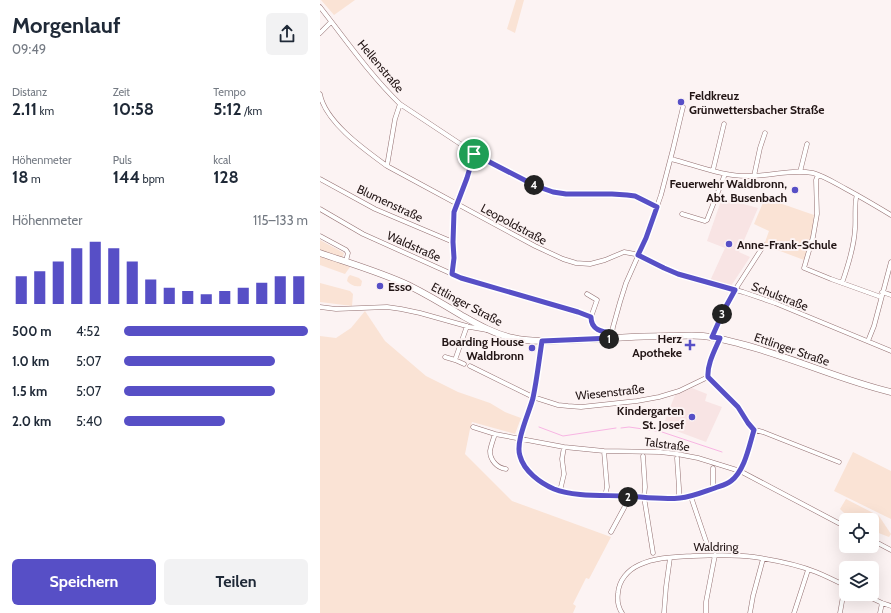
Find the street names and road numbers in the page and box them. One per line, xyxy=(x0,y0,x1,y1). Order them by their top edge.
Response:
street label: Hellenstraße xyxy=(355,37,407,95)
street label: Blumenstraße xyxy=(355,181,425,225)
street label: Leopoldstraße xyxy=(478,200,550,248)
street label: Waldstraße xyxy=(385,227,443,265)
street label: Schulstraße xyxy=(750,278,810,314)
street label: Ettlinger Straße xyxy=(429,279,505,329)
street label: Ettlinger Straße xyxy=(752,329,832,369)
street label: Wiesenstraße xyxy=(575,381,645,403)
street label: Talstraße xyxy=(643,434,691,454)
street label: Waldring xyxy=(693,539,740,554)

